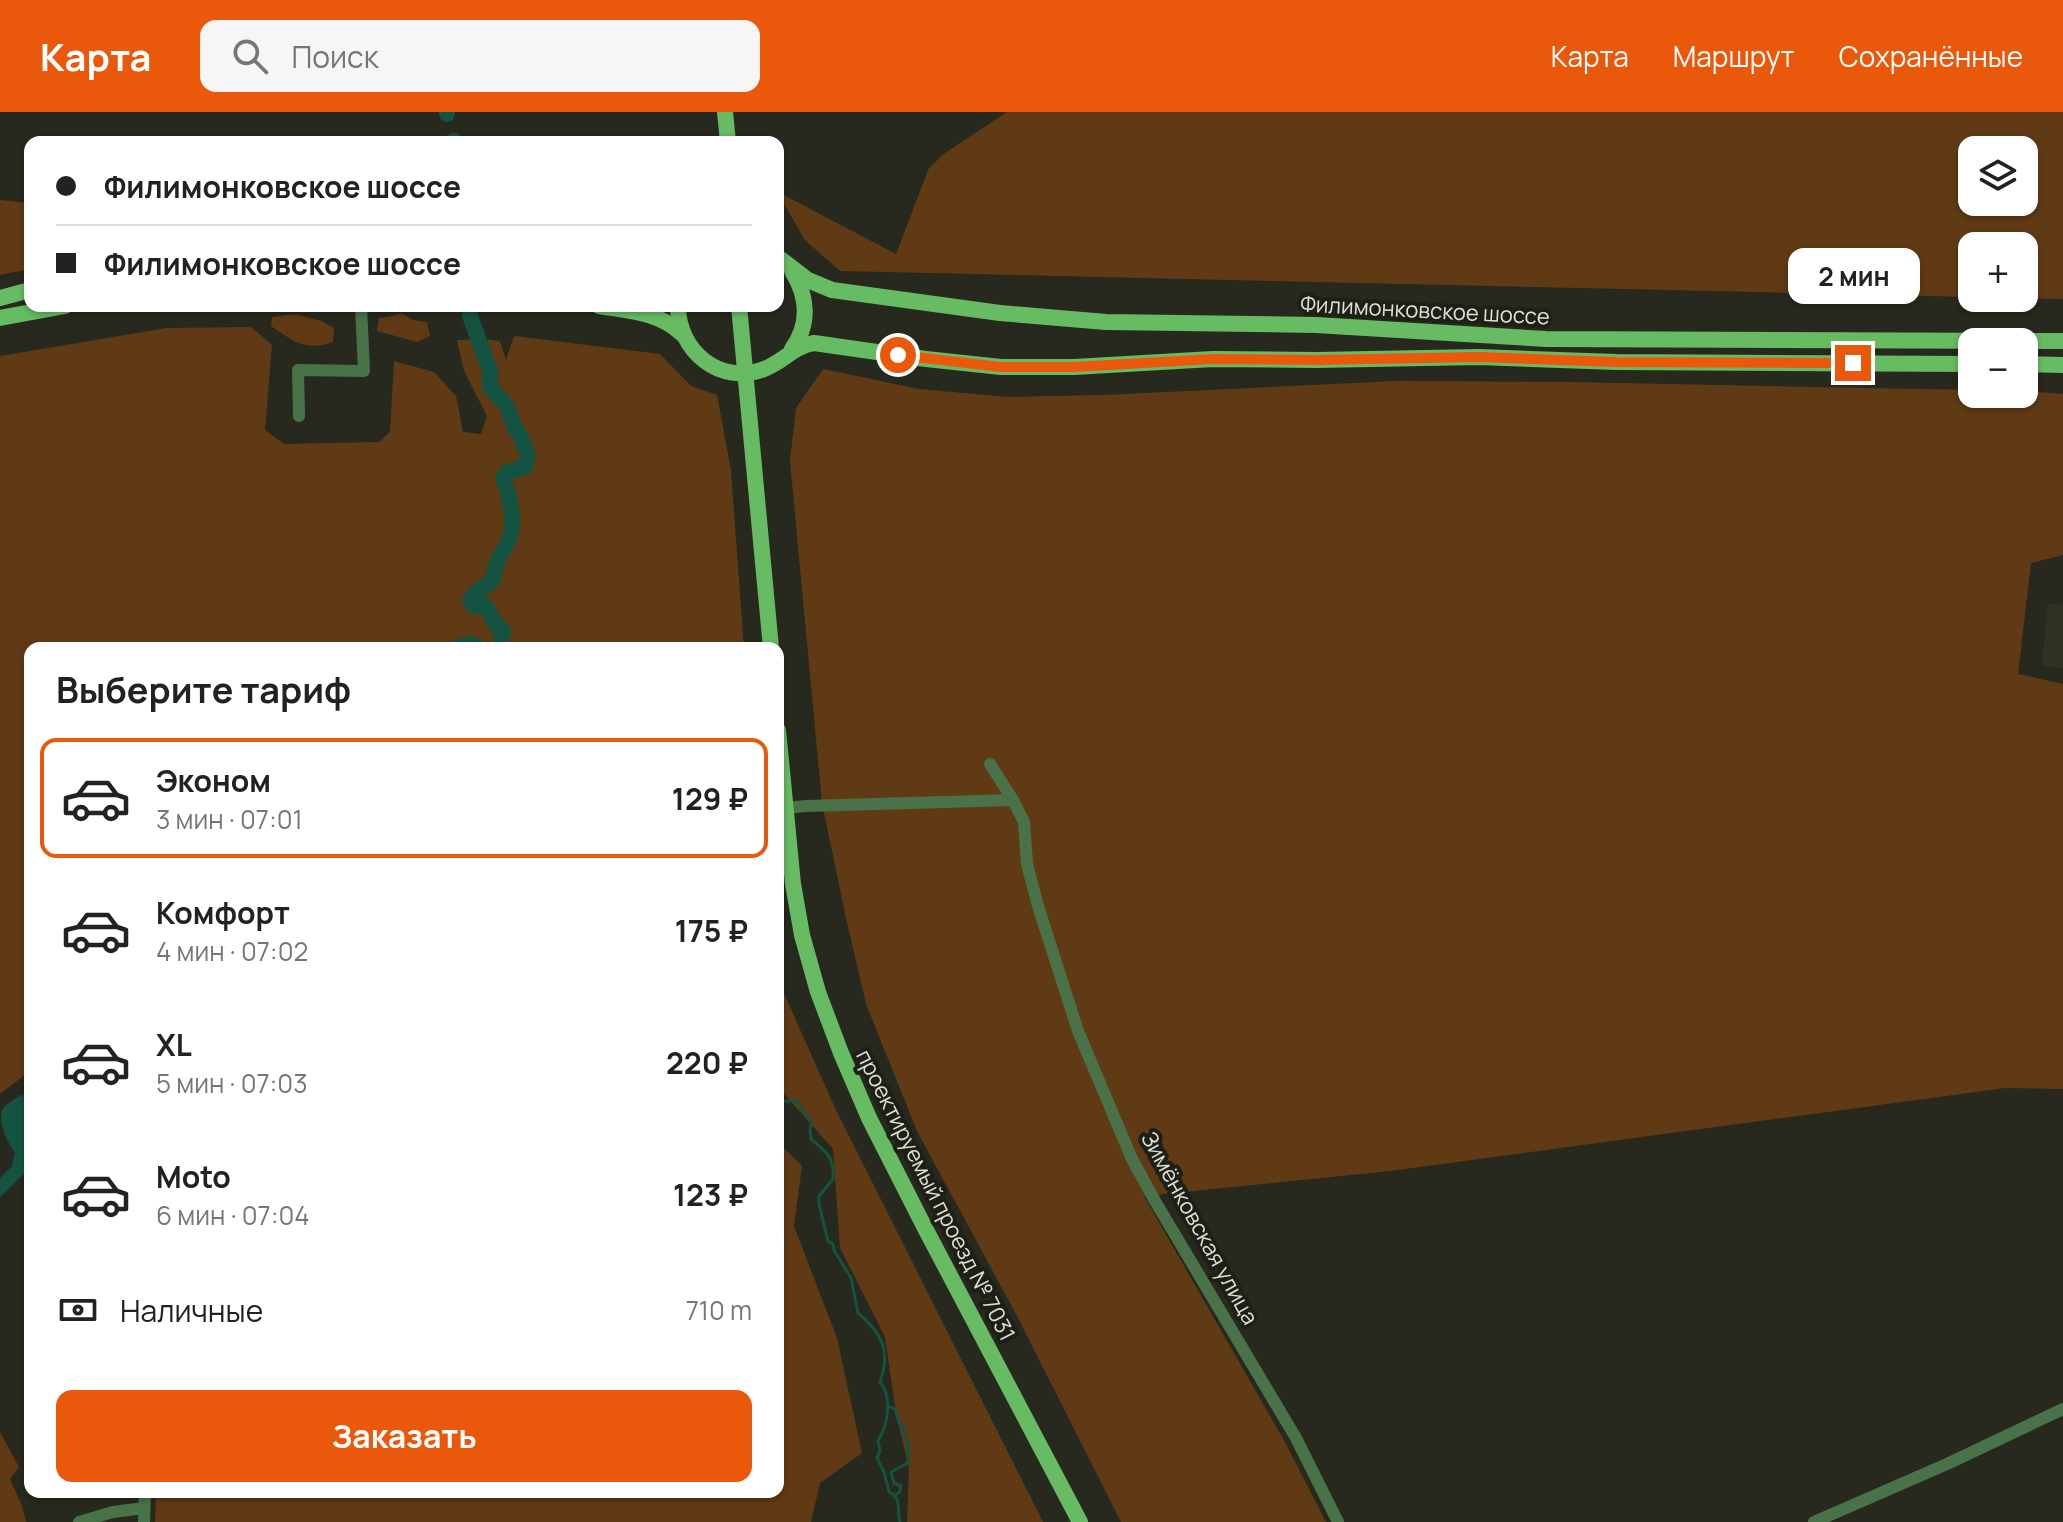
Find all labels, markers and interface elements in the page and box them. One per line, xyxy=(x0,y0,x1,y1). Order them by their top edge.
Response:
search box xyxy=(200,20,760,92)
text: Карта xyxy=(40,30,152,82)
icon: search xyxy=(228,34,272,78)
text: Поиск xyxy=(292,36,379,77)
text: Карта xyxy=(1551,37,1629,75)
text: Маршрут xyxy=(1673,37,1795,75)
text: Сохранённые xyxy=(1839,37,2023,75)
map controls xyxy=(1958,136,2038,408)
button: layers xyxy=(1958,136,2038,216)
text: Филимонковское шоссе xyxy=(104,166,461,207)
button: + xyxy=(1958,232,2038,312)
text: Филимонковское шоссе xyxy=(104,243,461,284)
callout: 2 мин xyxy=(1787,247,1919,303)
text: 2 мин xyxy=(1818,258,1890,294)
street label: Филимонковское шоссе xyxy=(1300,288,1551,332)
button: − xyxy=(1958,328,2038,408)
route start xyxy=(880,337,916,373)
route end xyxy=(1835,345,1871,381)
text: Выберите тариф xyxy=(56,665,351,714)
text: Эконом xyxy=(156,760,271,801)
icon: car xyxy=(60,762,132,834)
text: 129 ₽ xyxy=(672,778,748,819)
text: 3 мин · 07:01 xyxy=(156,801,303,837)
text: Комфорт xyxy=(156,892,290,933)
icon: car xyxy=(60,894,132,966)
text: 175 ₽ xyxy=(675,910,748,951)
text: 4 мин · 07:02 xyxy=(156,933,308,969)
text: XL xyxy=(156,1024,192,1065)
icon: car xyxy=(60,1026,132,1098)
text: 220 ₽ xyxy=(666,1042,748,1083)
street label: проектируемый проезд № 7031 xyxy=(849,1044,1023,1346)
text: 5 мин · 07:03 xyxy=(156,1065,308,1101)
street label: Зимёнковская улица xyxy=(1134,1126,1266,1330)
text: Moto xyxy=(156,1156,231,1197)
icon: car xyxy=(60,1158,132,1230)
text: 123 ₽ xyxy=(673,1174,748,1215)
text: 6 мин · 07:04 xyxy=(156,1197,310,1233)
icon: cash xyxy=(56,1288,100,1332)
text: Наличные xyxy=(120,1290,263,1331)
text: 710 m xyxy=(686,1292,752,1328)
button: Заказать xyxy=(56,1390,752,1482)

